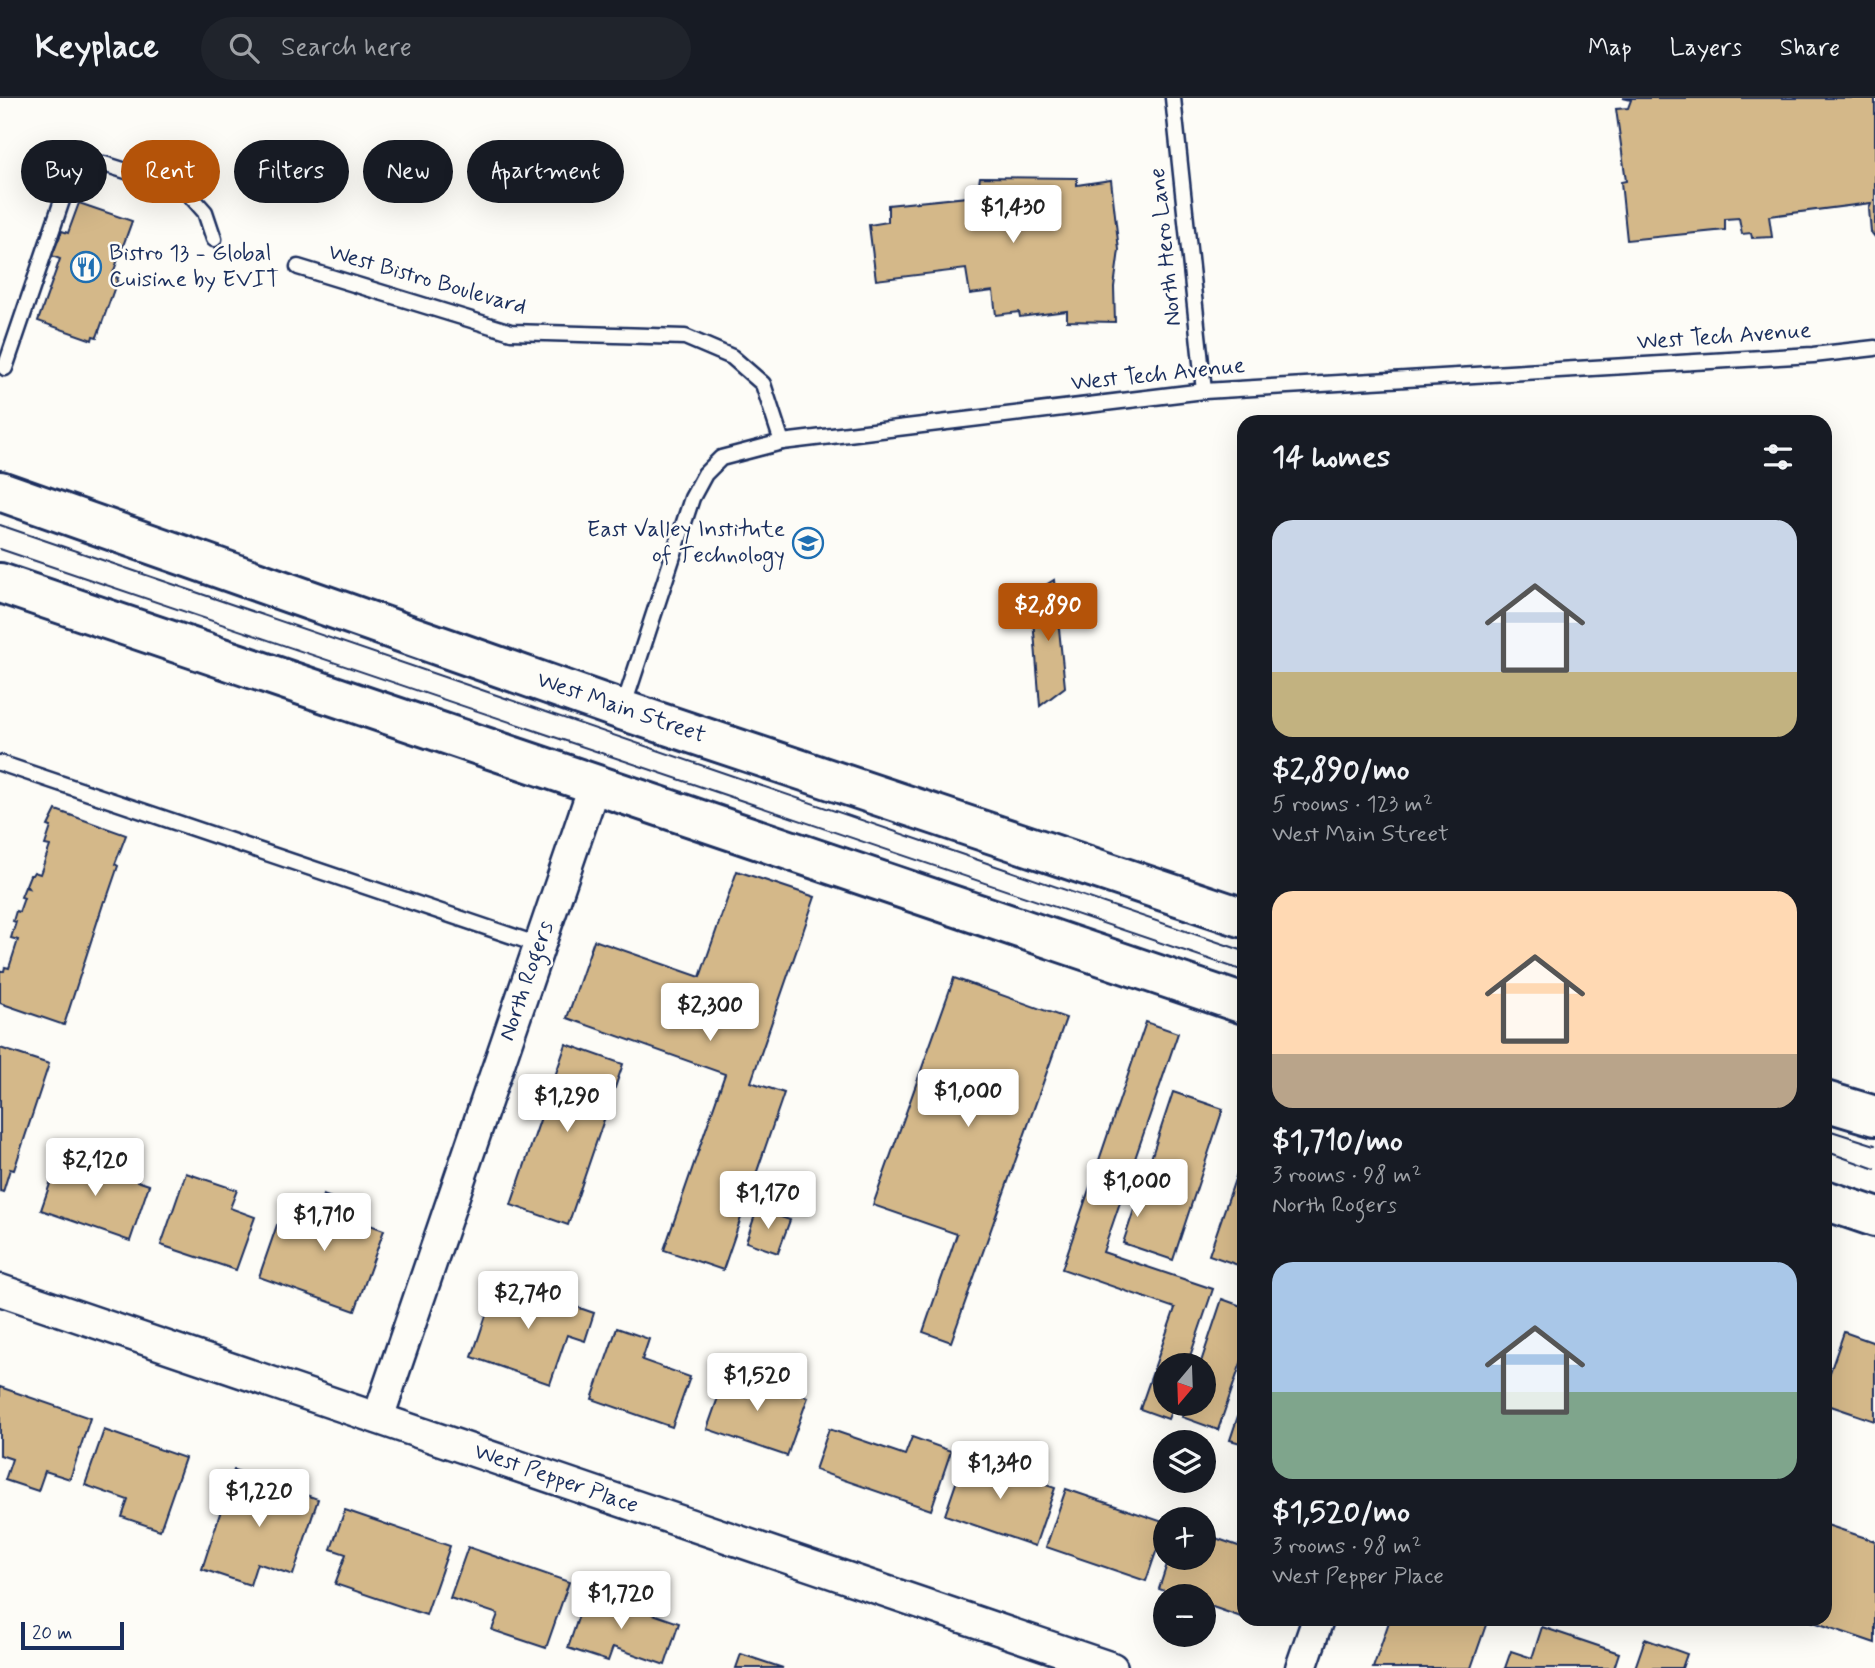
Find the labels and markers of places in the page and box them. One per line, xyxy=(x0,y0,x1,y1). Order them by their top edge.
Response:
pin: $1,430 xyxy=(956,186,1070,245)
place label: Bistro 13 - Global Cuisine by EVIT xyxy=(109,239,279,295)
restaurant icon: Bistro 13 - Global Cuisine by EVIT xyxy=(69,250,103,284)
place label: East Valley Institute of Technology xyxy=(587,515,785,573)
school or university icon: East Valley Institute of Technology xyxy=(791,526,825,560)
pin: $2,890 xyxy=(991,584,1105,643)
pin: $2,300 xyxy=(653,984,767,1043)
pin: $1,000 xyxy=(911,1070,1025,1129)
pin: $1,290 xyxy=(510,1074,624,1134)
pin: $2,120 xyxy=(38,1138,152,1198)
pin: $1,000 xyxy=(1080,1160,1194,1219)
pin: $1,170 xyxy=(711,1172,825,1231)
pin: $1,710 xyxy=(267,1194,381,1253)
pin: $2,740 xyxy=(471,1272,585,1331)
pin: $1,520 xyxy=(700,1354,814,1413)
pin: $1,340 xyxy=(943,1442,1057,1501)
pin: $1,220 xyxy=(202,1470,316,1529)
pin: $1,720 xyxy=(564,1572,678,1631)

